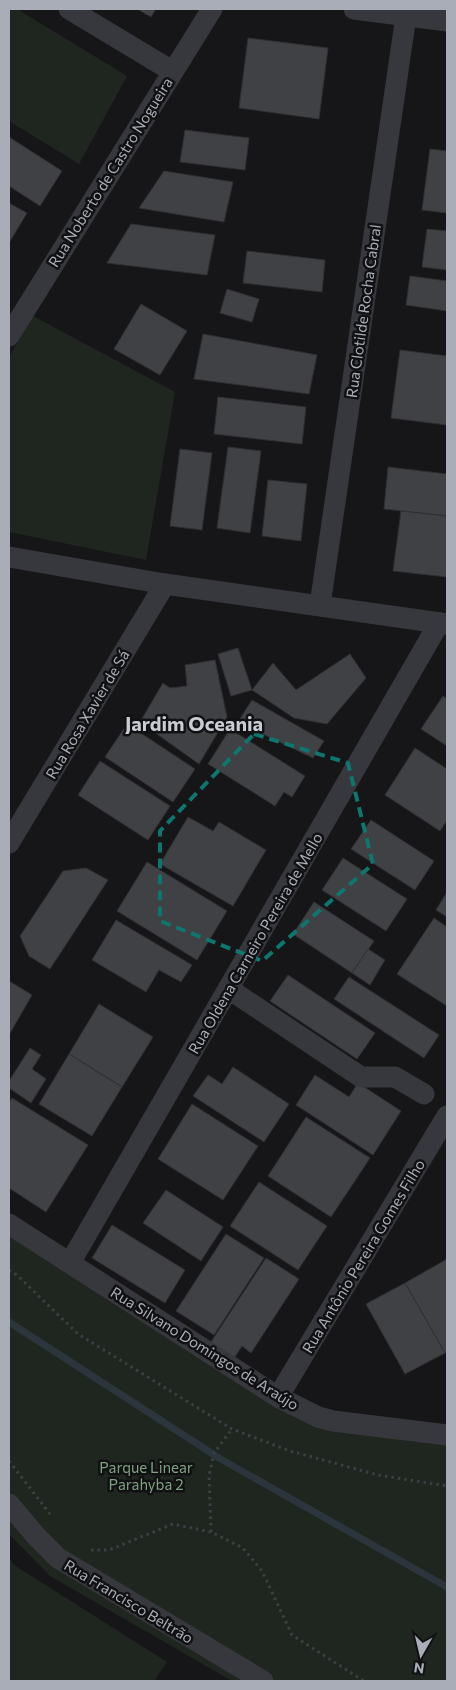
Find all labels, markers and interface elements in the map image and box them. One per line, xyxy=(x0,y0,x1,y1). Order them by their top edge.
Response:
street label: Rua Noberto de Castro Nogueira xyxy=(44,74,176,270)
street label: Rua Clotilde Rocha Cabral xyxy=(342,223,384,399)
street label: Rua Rosa Xavier de Sá xyxy=(41,646,133,782)
district label: Jardim Oceania xyxy=(125,711,263,735)
street label: Rua Oldena Carneiro Pereira de Mello xyxy=(184,829,326,1057)
street label: Rua Antônio Pereira Gomes Filho xyxy=(298,1156,428,1356)
street label: Rua Silvano Domingos de Araújo xyxy=(108,1283,302,1413)
park label: Parque Linear Parahyba 2 xyxy=(99,1458,193,1493)
street label: Rua Francisco Beltrão xyxy=(61,1555,197,1647)
north arrow xyxy=(396,1630,446,1680)
text: N xyxy=(413,1659,426,1678)

